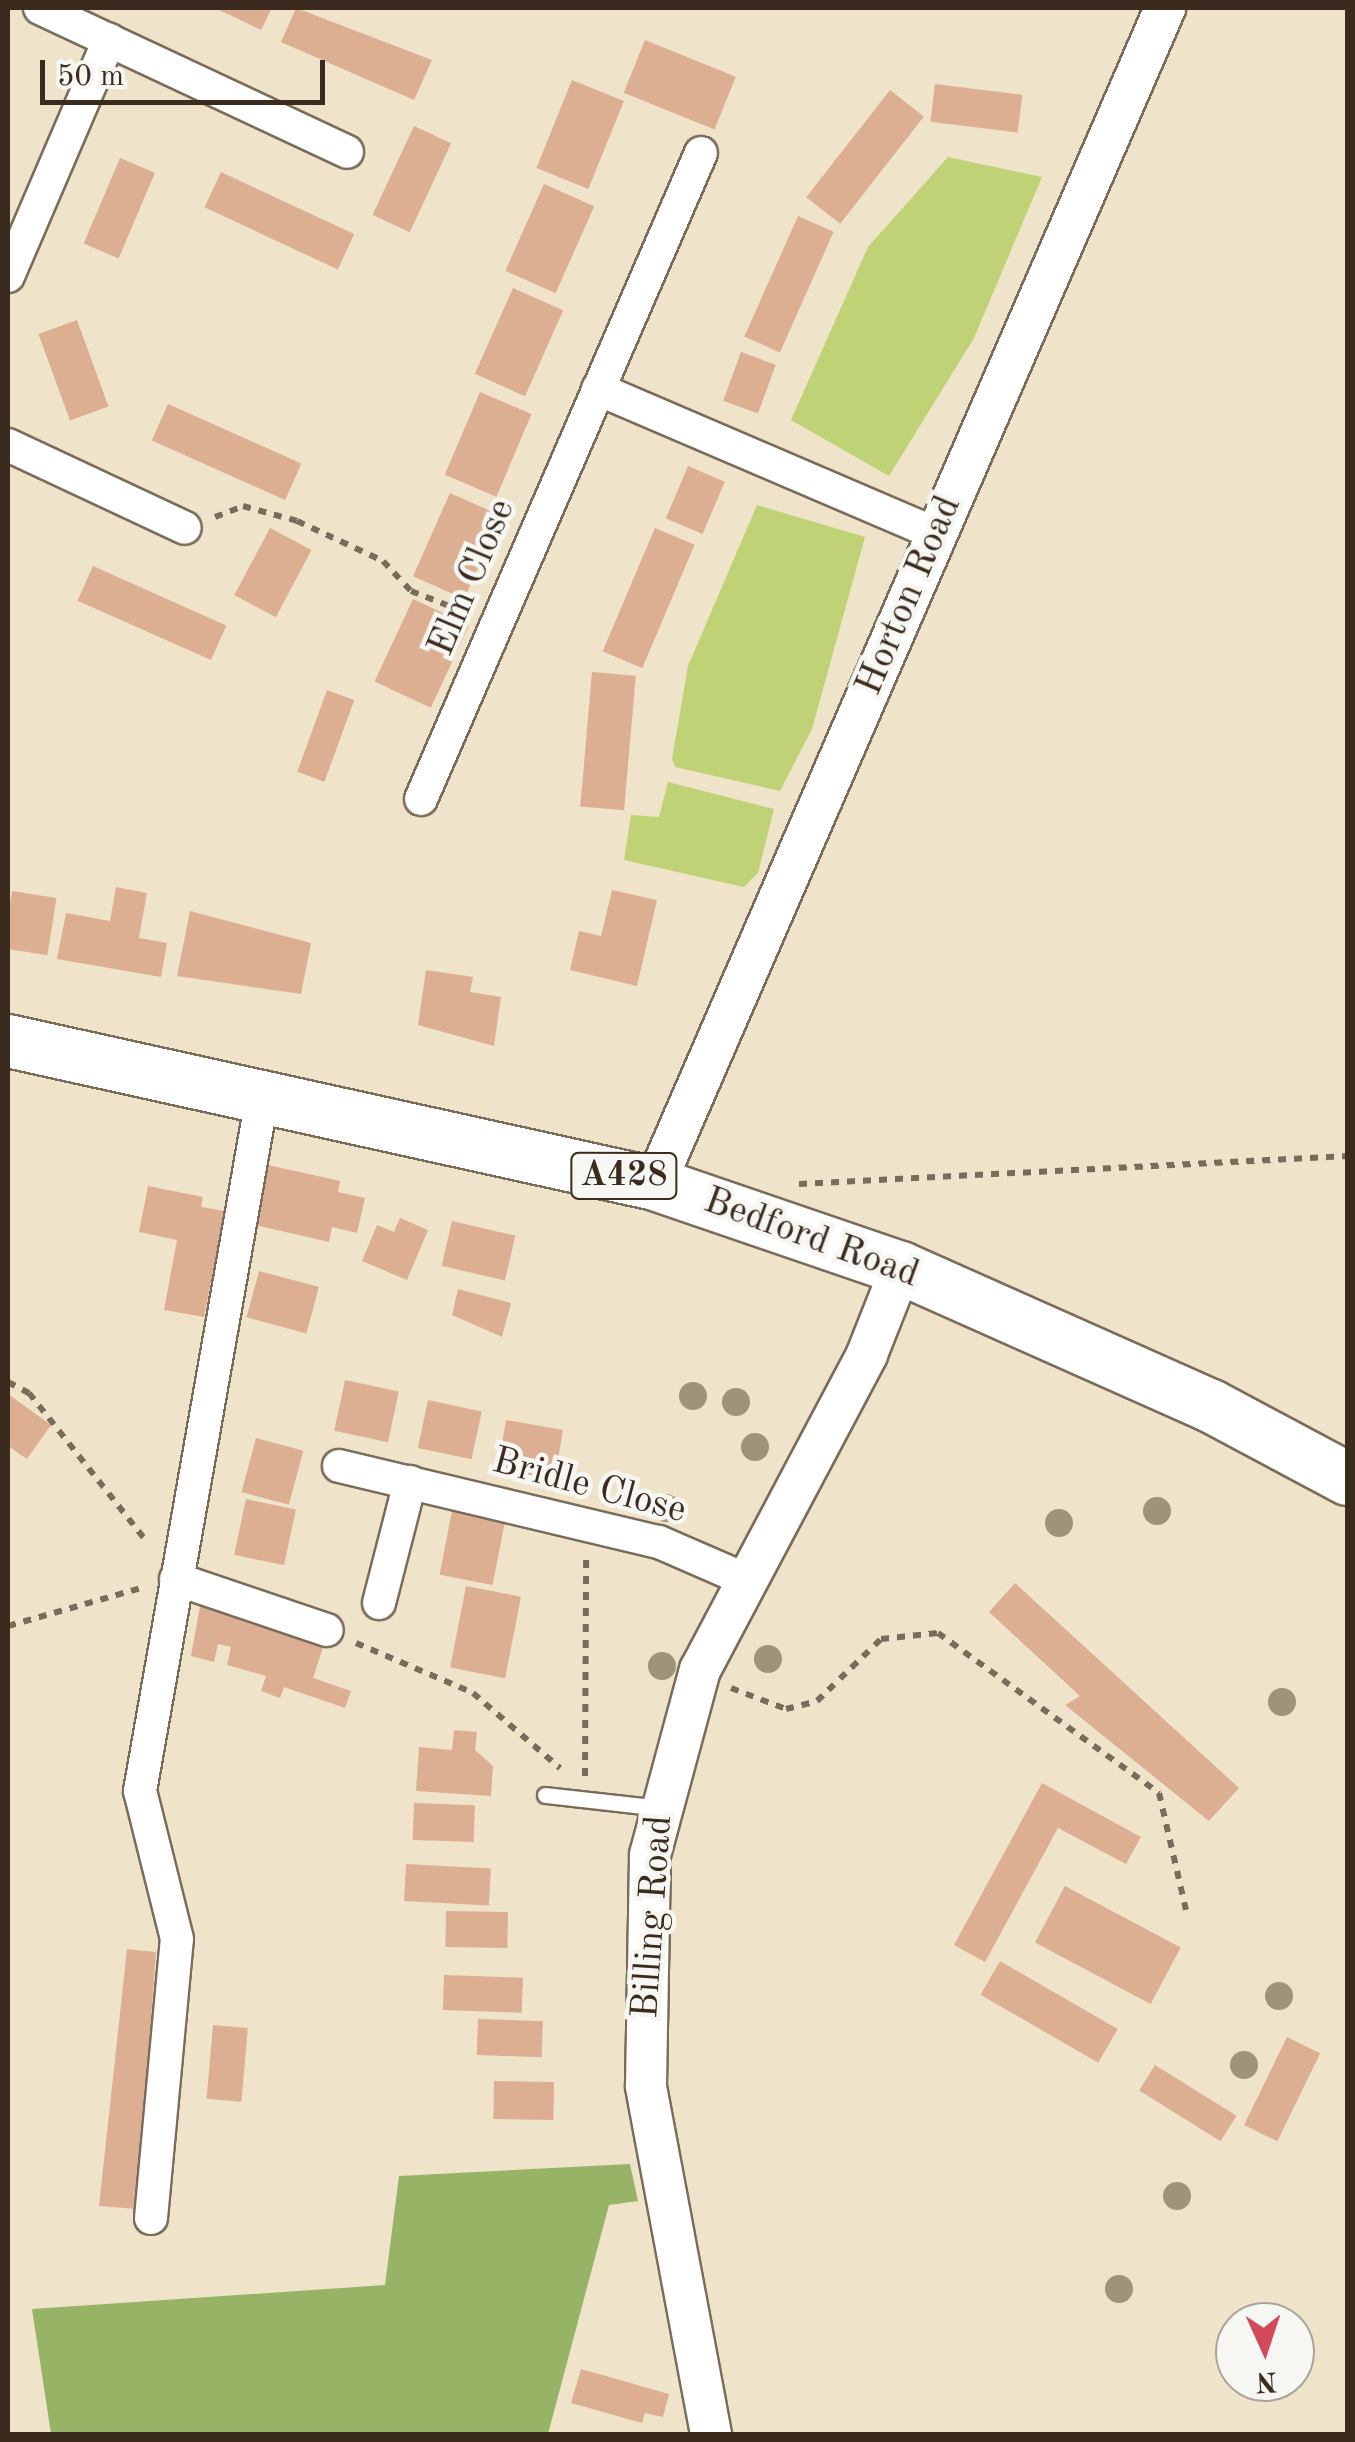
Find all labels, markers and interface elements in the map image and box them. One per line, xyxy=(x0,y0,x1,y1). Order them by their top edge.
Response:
scale bar xyxy=(45,40,330,102)
text: 50 m xyxy=(57,62,124,92)
street label: Horton Road xyxy=(848,489,972,703)
street label: Elm Close xyxy=(420,493,526,663)
road number: A428 xyxy=(569,1146,679,1206)
street label: Bedford Road xyxy=(697,1179,925,1299)
street label: Bridle Close xyxy=(487,1439,691,1535)
street label: Billing Road xyxy=(624,1814,684,2020)
north arrow xyxy=(1215,2302,1315,2402)
text: N xyxy=(1255,2365,1278,2395)

